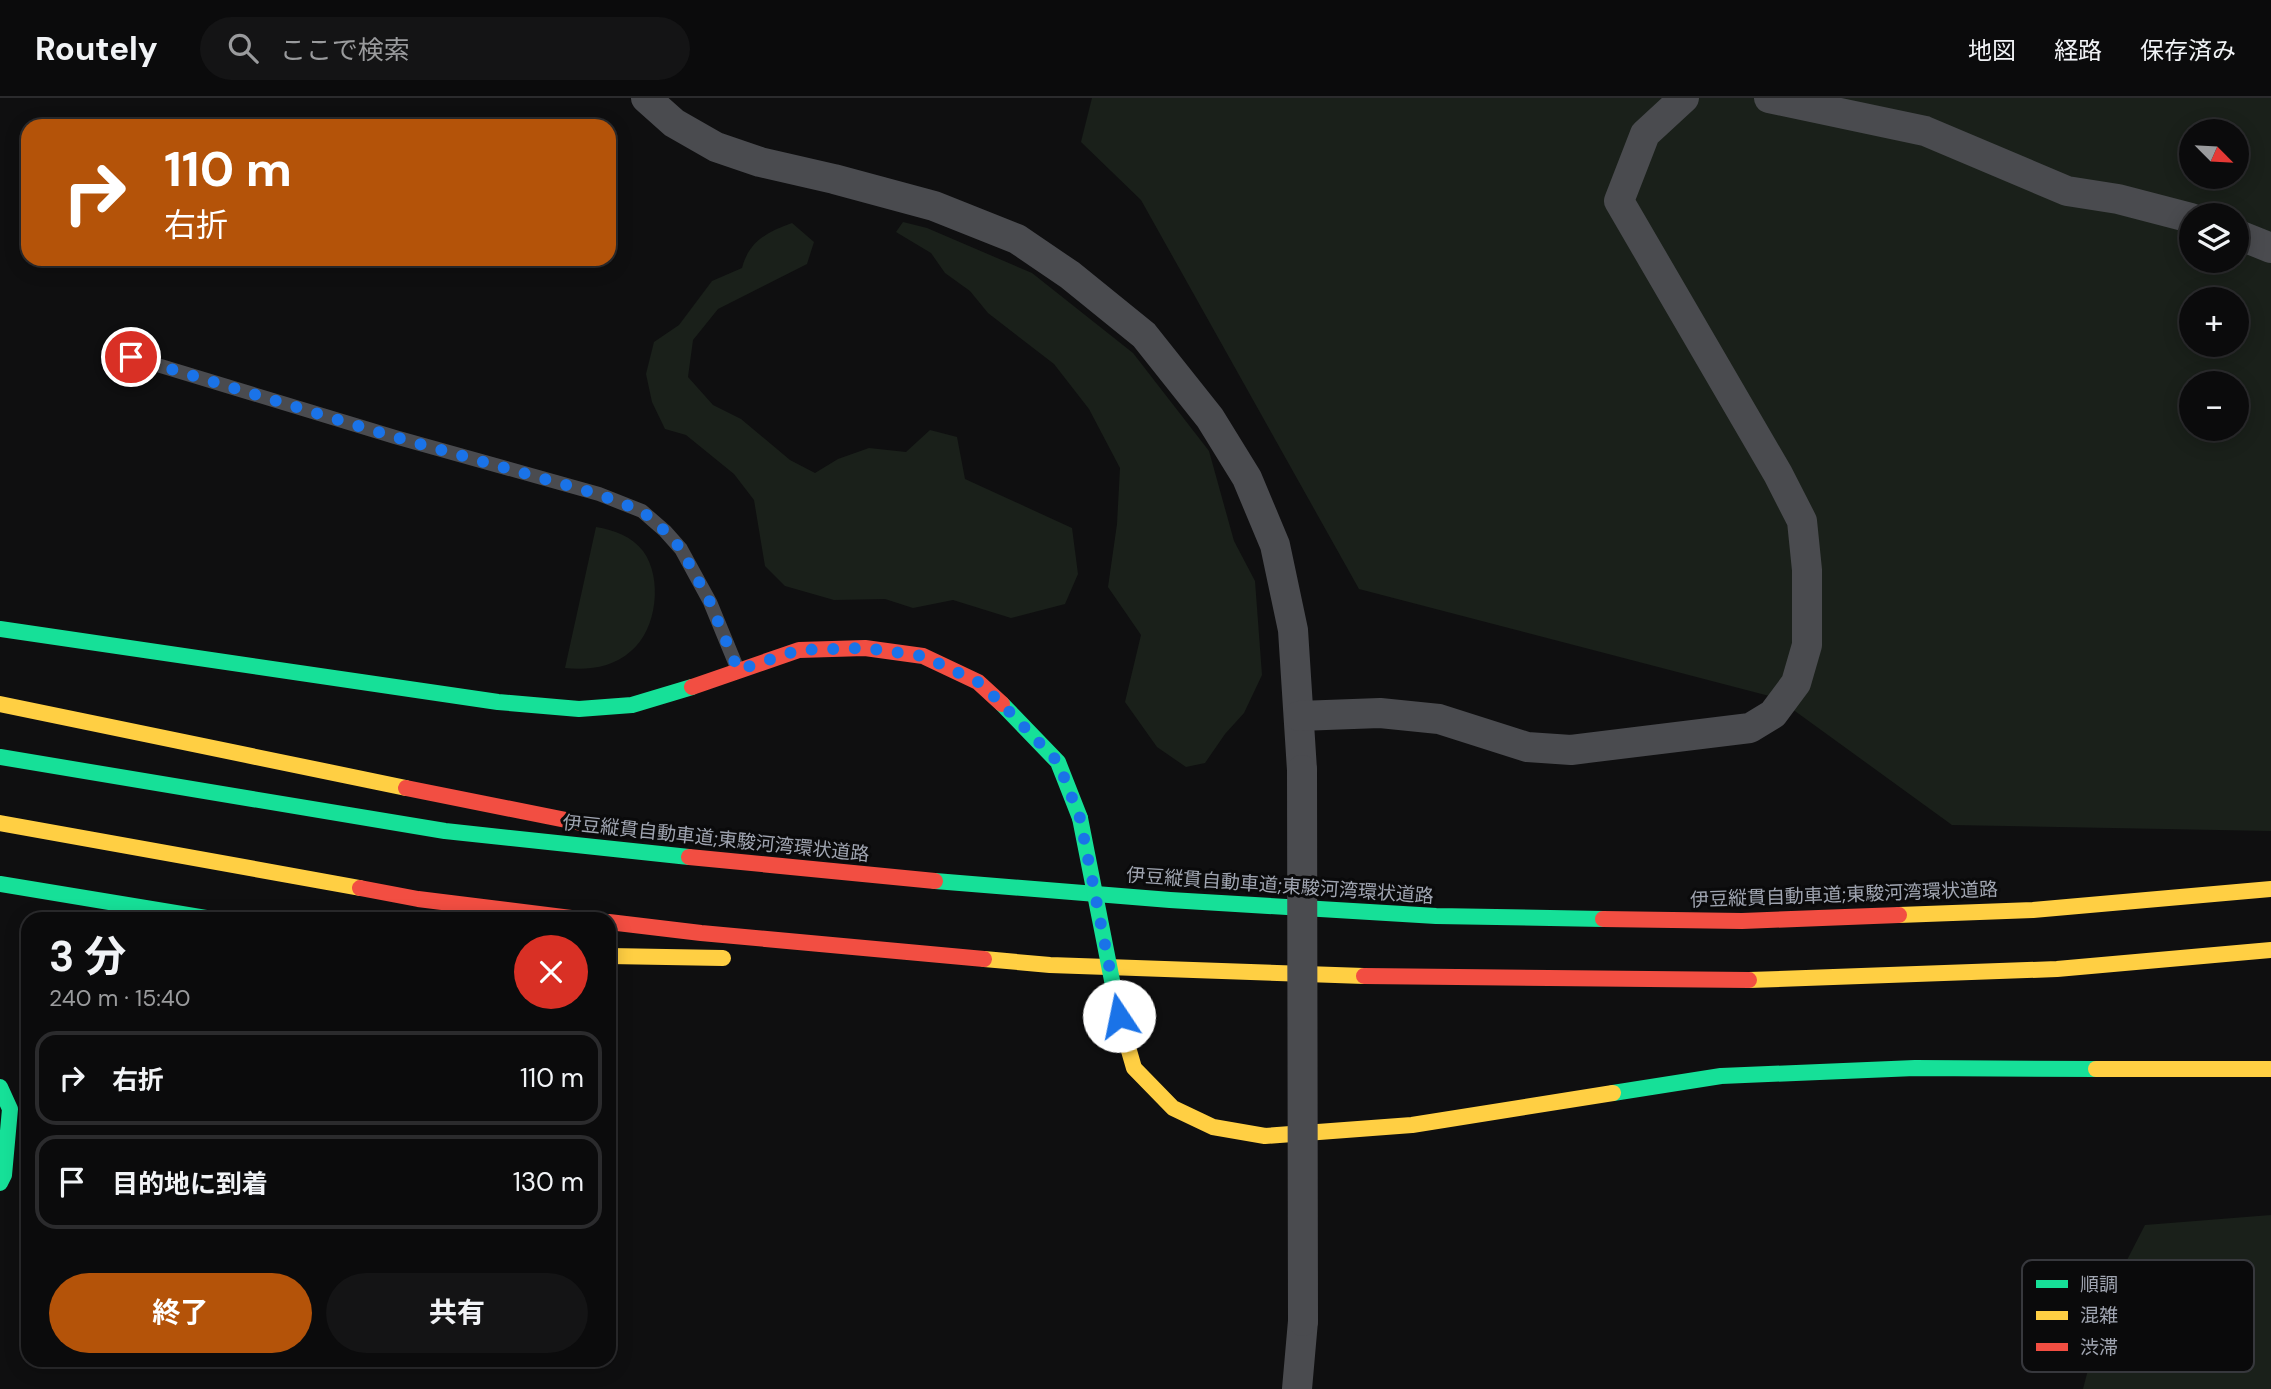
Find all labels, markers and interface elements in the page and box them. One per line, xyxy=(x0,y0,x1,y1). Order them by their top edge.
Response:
search box xyxy=(200,17,690,80)
text: Routely xyxy=(35,27,158,70)
icon: search xyxy=(224,29,262,67)
text: ここで検索 xyxy=(280,33,410,67)
text: 地図 xyxy=(1968,35,2016,66)
text: 経路 xyxy=(2054,35,2102,66)
text: 保存済み xyxy=(2140,35,2236,66)
north arrow xyxy=(2179,119,2249,189)
map controls xyxy=(2179,119,2249,441)
text: 110 m xyxy=(164,137,292,201)
icon: right xyxy=(49,147,140,238)
button: layers xyxy=(2179,203,2249,273)
text: 右折 xyxy=(164,204,228,246)
button: + xyxy=(2179,287,2249,357)
pin xyxy=(101,327,161,387)
icon: arrive xyxy=(112,338,150,376)
button: − xyxy=(2179,371,2249,441)
street label: 伊豆縦貫自動車道;東駿河湾環状道路 xyxy=(561,810,871,867)
street label: 伊豆縦貫自動車道;東駿河湾環状道路 xyxy=(1125,862,1435,909)
street label: 伊豆縦貫自動車道;東駿河湾環状道路 xyxy=(1690,877,1999,912)
text: 3 分 xyxy=(49,929,126,984)
button: close xyxy=(514,935,588,1009)
position arrow xyxy=(1082,979,1156,1053)
text: 240 m · 15:40 xyxy=(49,983,191,1013)
icon: right xyxy=(53,1059,91,1097)
text: 110 m xyxy=(520,1061,584,1095)
text: 右折 xyxy=(112,1063,164,1097)
icon: arrive xyxy=(53,1163,91,1201)
text: 130 m xyxy=(513,1165,584,1199)
text: 目的地に到着 xyxy=(112,1167,268,1201)
legend xyxy=(2022,1260,2254,1372)
text: 順調 xyxy=(2080,1272,2118,1297)
button: 終了 xyxy=(49,1273,312,1353)
button: 共有 xyxy=(326,1273,588,1353)
text: 混雑 xyxy=(2080,1303,2118,1328)
text: 渋滞 xyxy=(2080,1335,2118,1360)

